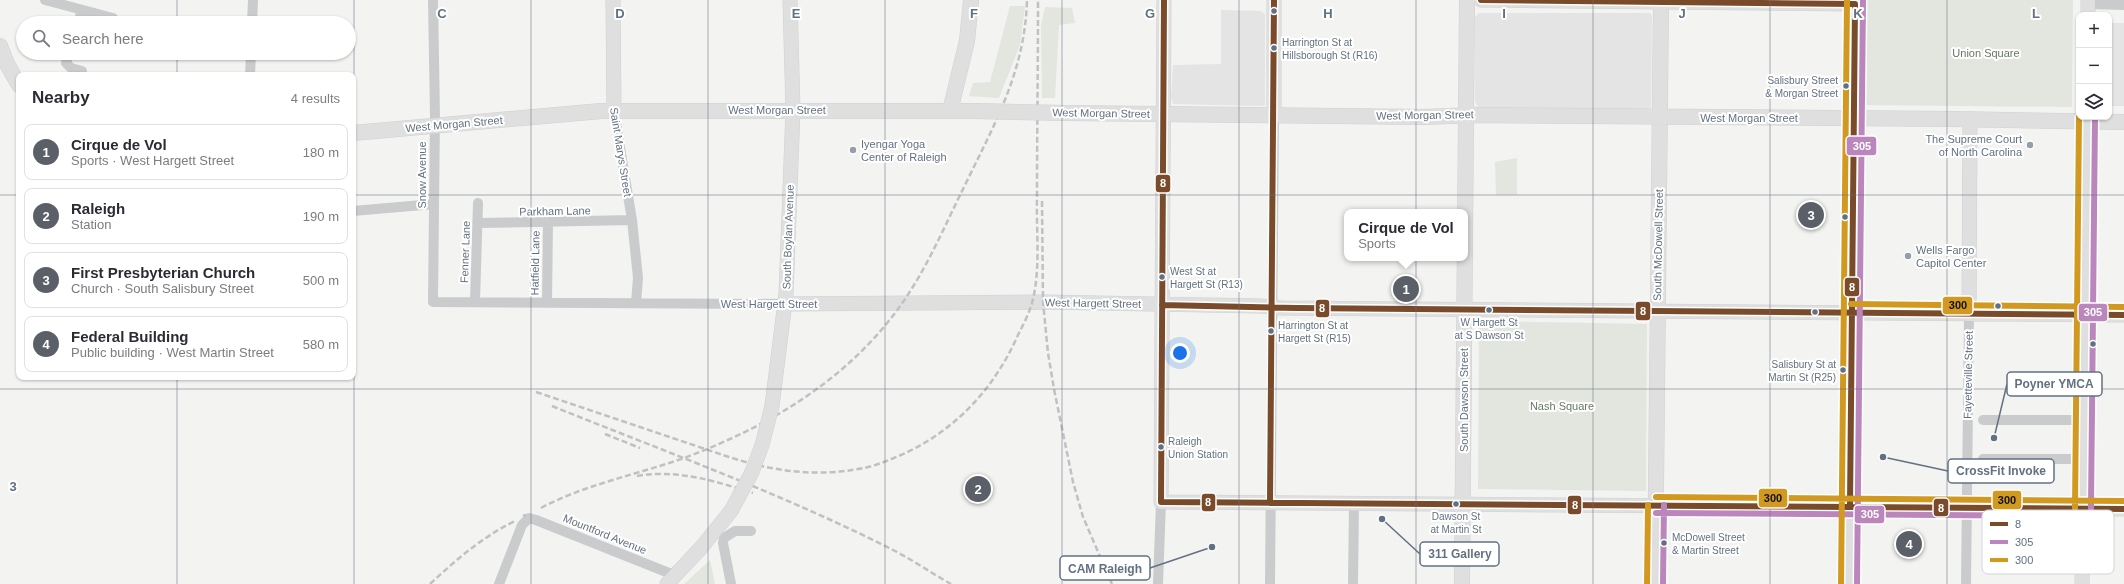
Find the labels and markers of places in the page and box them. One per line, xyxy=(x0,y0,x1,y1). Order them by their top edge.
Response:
unlabelled marker xyxy=(1269,6,1279,16)
place label: Harrington St at Hillsborough St (R16) xyxy=(1282,37,1378,61)
marker: Harrington St at Hillsborough St (R16) xyxy=(1269,43,1279,53)
place label: Salisbury Street & Morgan Street xyxy=(1765,75,1838,99)
marker: Salisbury Street & Morgan Street xyxy=(1841,81,1851,91)
place label: The Supreme Court of North Carolina xyxy=(1925,133,2023,158)
place label: Iyengar Yoga Center of Raleigh xyxy=(861,138,947,163)
marker: The Supreme Court of North Carolina xyxy=(2025,140,2035,150)
marker: Iyengar Yoga Center of Raleigh xyxy=(848,145,858,155)
pin: 3 xyxy=(1798,200,1824,230)
unlabelled marker xyxy=(1840,212,1850,222)
place label: Wells Fargo Capitol Center xyxy=(1916,244,1987,269)
marker: Wells Fargo Capitol Center xyxy=(1903,251,1913,261)
place label: West St at Hargett St (R13) xyxy=(1170,266,1243,290)
marker: West St at Hargett St (R13) xyxy=(1157,272,1167,282)
pin: 1 xyxy=(1393,274,1419,304)
unlabelled marker xyxy=(1993,301,2003,311)
marker: W Hargett St at S Dawson St xyxy=(1484,305,1494,315)
unlabelled marker xyxy=(1810,307,1820,317)
place label: W Hargett St at S Dawson St xyxy=(1455,317,1524,341)
place label: Harrington St at Hargett St (R15) xyxy=(1278,320,1351,344)
marker: Harrington St at Hargett St (R15) xyxy=(1266,326,1276,336)
unlabelled marker xyxy=(2088,339,2098,349)
place label: Salisbury St at Martin St (R25) xyxy=(1768,359,1836,383)
marker: Salisbury St at Martin St (R25) xyxy=(1838,365,1848,375)
callout: Poyner YMCA xyxy=(2007,372,2102,396)
place label: Raleigh Union Station xyxy=(1168,436,1228,460)
marker: Raleigh Union Station xyxy=(1156,442,1166,452)
callout: CrossFit Invoke xyxy=(1948,459,2054,483)
pin: 2 xyxy=(965,474,991,504)
marker: Dawson St at Martin St xyxy=(1451,499,1461,509)
place label: Dawson St at Martin St xyxy=(1430,511,1482,535)
pin: 4 xyxy=(1896,529,1922,559)
place label: McDowell Street & Martin Street xyxy=(1672,532,1745,556)
marker: McDowell Street & Martin Street xyxy=(1659,538,1669,548)
callout: 311 Gallery xyxy=(1420,542,1499,566)
callout: CAM Raleigh xyxy=(1060,556,1150,580)

